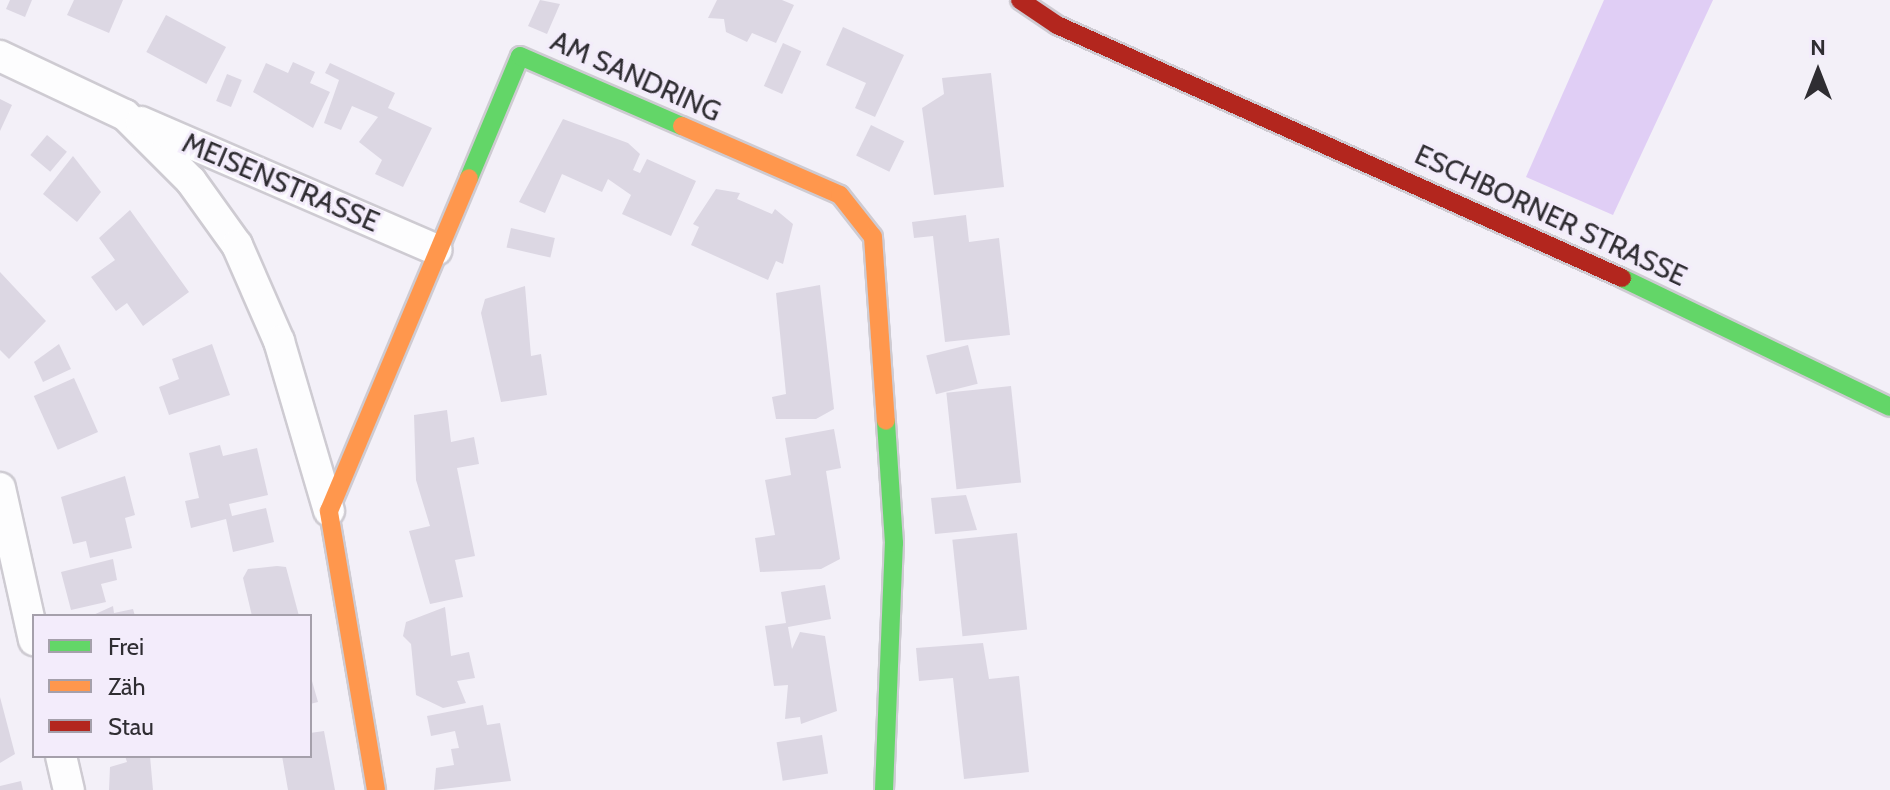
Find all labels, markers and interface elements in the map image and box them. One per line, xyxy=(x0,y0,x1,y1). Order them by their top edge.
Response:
street label: AM SANDRING xyxy=(546,24,726,128)
north arrow xyxy=(1778,32,1858,112)
text: N xyxy=(1810,34,1826,61)
street label: MEISENSTRASSE xyxy=(178,125,384,239)
street label: ESCHBORNER STRASSE xyxy=(1410,137,1692,293)
legend xyxy=(32,614,312,758)
text: Frei xyxy=(108,632,144,661)
text: Zäh xyxy=(108,672,145,701)
text: Stau xyxy=(108,712,154,741)

